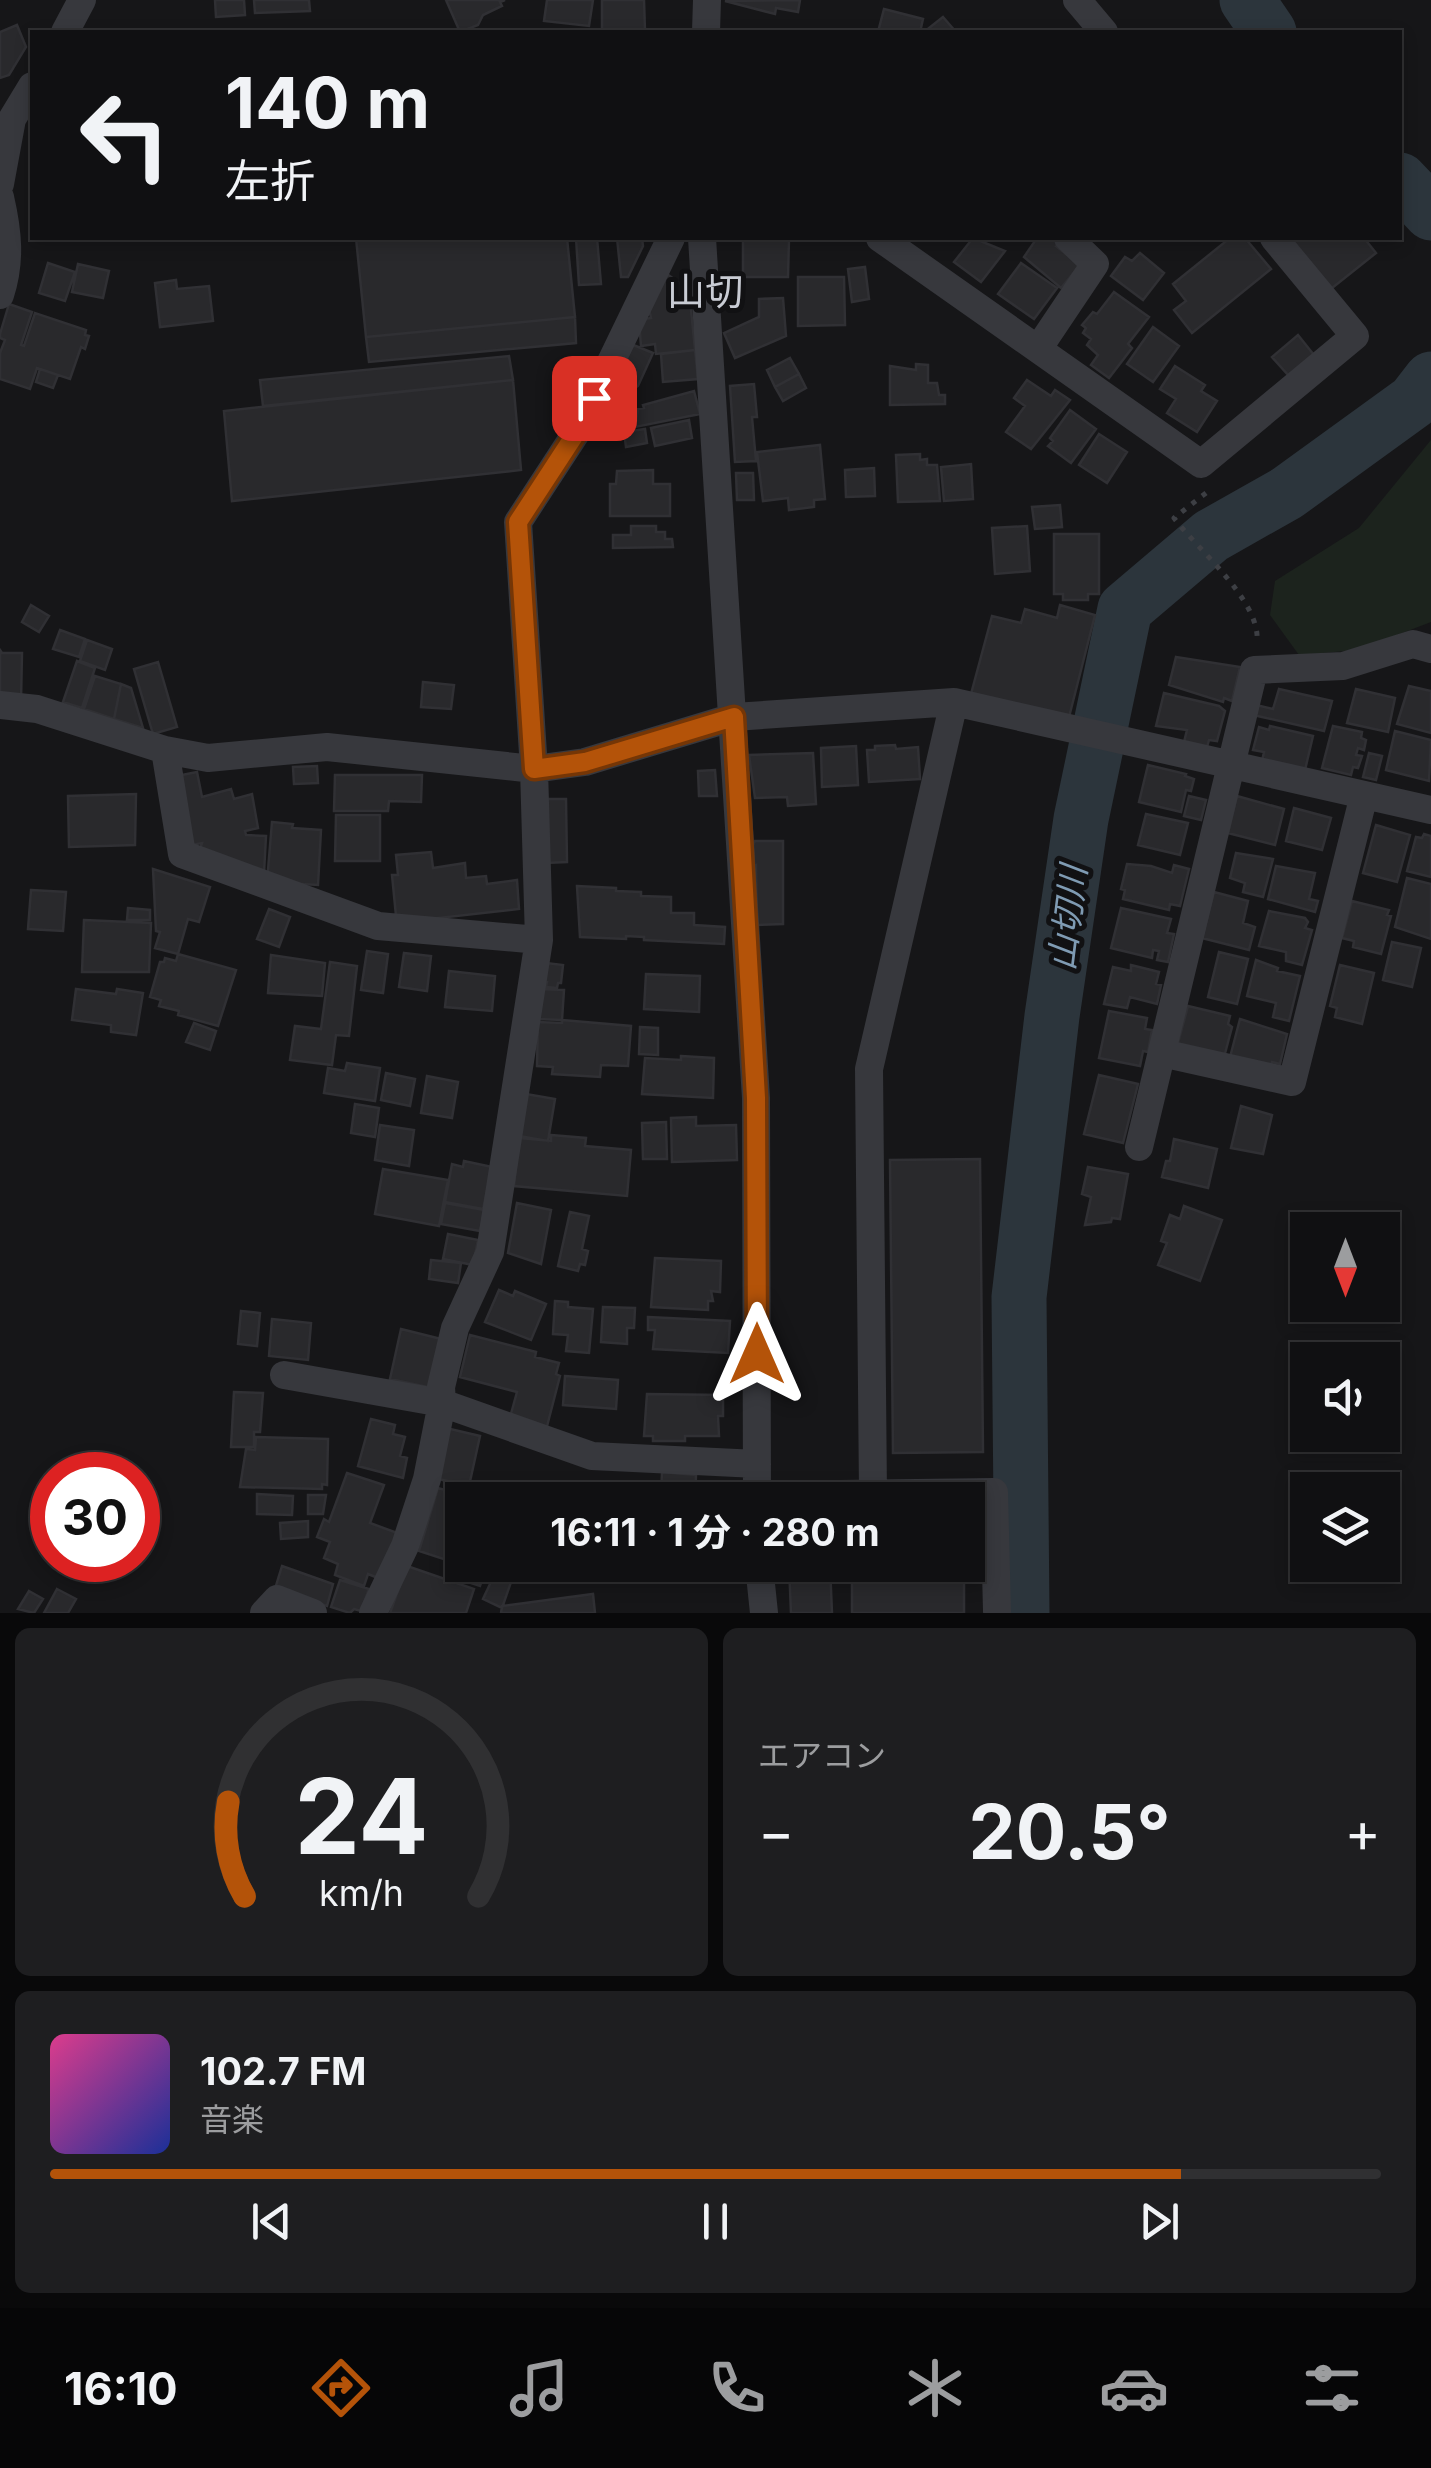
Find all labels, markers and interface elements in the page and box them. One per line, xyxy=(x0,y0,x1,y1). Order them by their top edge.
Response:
text: 140 m xyxy=(225,60,430,145)
icon: left xyxy=(60,70,190,200)
text: 左折 xyxy=(225,153,315,208)
district label: 山切 xyxy=(667,268,743,314)
pin xyxy=(552,356,637,441)
icon: arrive xyxy=(567,371,622,426)
water label: 山切川 xyxy=(1040,859,1095,973)
north arrow xyxy=(1290,1212,1400,1322)
map controls xyxy=(1290,1212,1400,1582)
position arrow xyxy=(705,1302,809,1406)
button: sound xyxy=(1290,1342,1400,1452)
speed limit sign: 30 xyxy=(30,1452,160,1582)
button: layers xyxy=(1290,1472,1400,1582)
text: 16:11 · 1 分 · 280 m xyxy=(550,1509,880,1555)
text: エアコン xyxy=(758,1736,886,1775)
text: 24 xyxy=(294,1753,429,1879)
text: 20.5° xyxy=(968,1786,1171,1877)
text: − xyxy=(758,1799,794,1865)
text: + xyxy=(1345,1799,1381,1865)
text: km/h xyxy=(319,1871,404,1915)
text: 102.7 FM xyxy=(200,2048,366,2094)
text: 音楽 xyxy=(200,2100,264,2139)
icon: previous xyxy=(244,2194,299,2249)
icon: pause xyxy=(688,2194,743,2249)
icon: next xyxy=(1132,2194,1187,2249)
icon: directions xyxy=(306,2353,376,2423)
icon: music xyxy=(504,2353,574,2423)
icon: phone xyxy=(702,2353,772,2423)
icon: climate xyxy=(900,2353,970,2423)
icon: car xyxy=(1099,2353,1169,2423)
icon: filters xyxy=(1297,2353,1367,2423)
text: 16:10 xyxy=(64,2361,178,2416)

